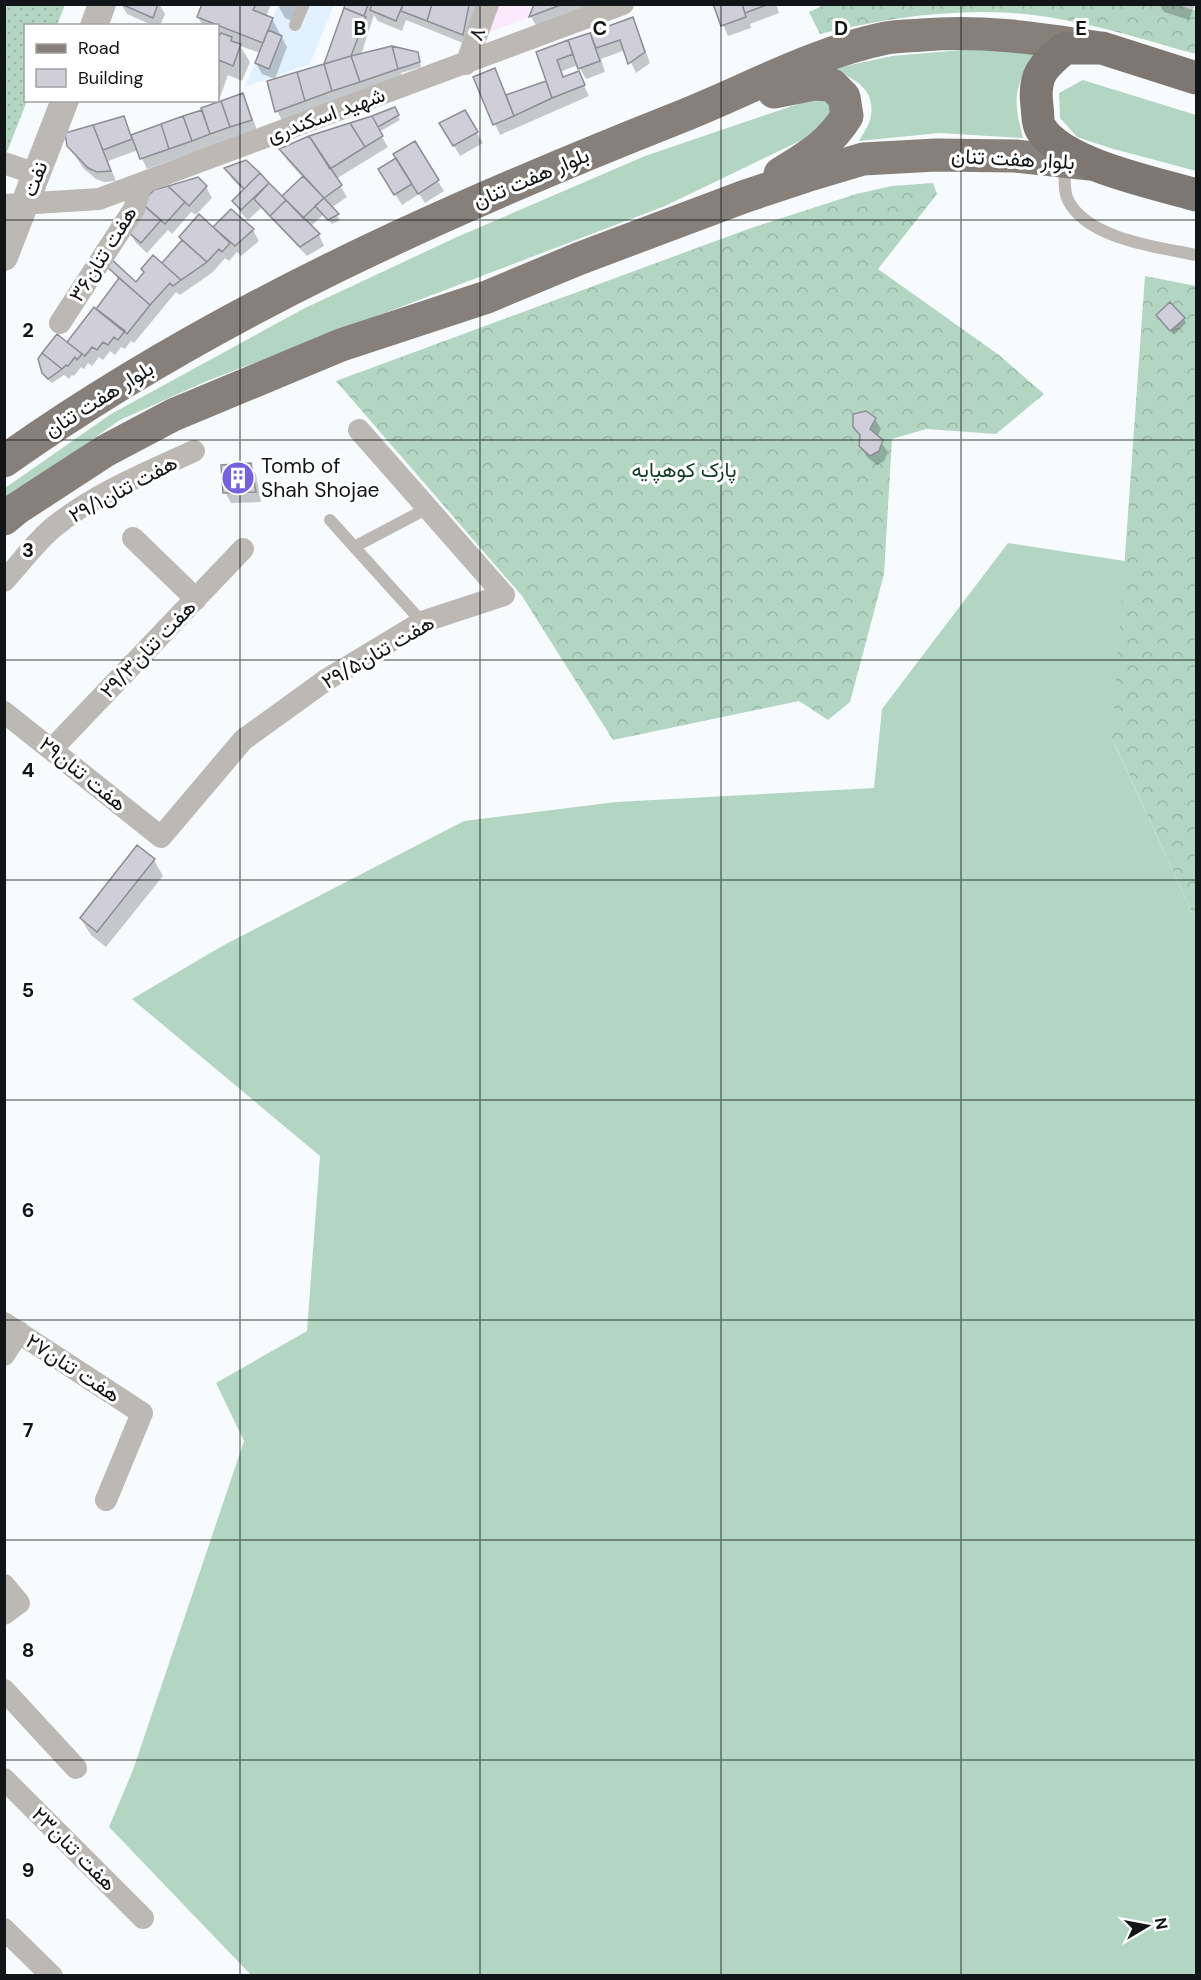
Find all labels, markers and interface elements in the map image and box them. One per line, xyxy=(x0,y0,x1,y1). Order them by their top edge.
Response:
text: B xyxy=(354,15,366,41)
text: C xyxy=(593,15,607,41)
text: D xyxy=(834,15,848,41)
text: E xyxy=(1075,15,1087,41)
street label: ۸ xyxy=(462,23,492,45)
legend xyxy=(24,24,219,102)
text: Road xyxy=(78,36,120,60)
text: Building xyxy=(78,66,143,90)
street label: شهید اسکندری xyxy=(263,81,389,149)
street label: بلوار هفت تنان xyxy=(469,141,593,215)
street label: بلوار هفت تنان xyxy=(950,142,1076,176)
street label: نفت xyxy=(15,157,55,201)
street label: هفت تنان۳۶ xyxy=(63,201,143,307)
text: 2 xyxy=(22,317,34,343)
street label: بلوار هفت تنان xyxy=(39,354,159,444)
street label: ۲۹/۱هفت تنان xyxy=(64,449,182,529)
place label: Tomb of Shah Shojae xyxy=(261,452,380,504)
park label: پارک کوهپایه xyxy=(631,456,737,484)
building icon: Tomb of Shah Shojae xyxy=(220,460,256,496)
text: 3 xyxy=(22,537,34,563)
street label: ۲۹/۳هفت تنان xyxy=(94,594,202,704)
street label: ۲۹/۵هفت تنان xyxy=(317,608,439,696)
street label: هفت تنان۲۹ xyxy=(33,730,133,818)
text: 4 xyxy=(22,757,35,783)
text: 5 xyxy=(22,977,34,1003)
text: 6 xyxy=(22,1197,34,1223)
street label: هفت تنان۲۷ xyxy=(20,1327,126,1409)
text: 7 xyxy=(23,1417,34,1443)
text: 8 xyxy=(22,1637,34,1663)
street label: هفت تنان۲۳ xyxy=(26,1801,122,1897)
text: 9 xyxy=(22,1857,34,1883)
north arrow xyxy=(1117,1896,1177,1956)
text: N xyxy=(1150,1916,1173,1931)

